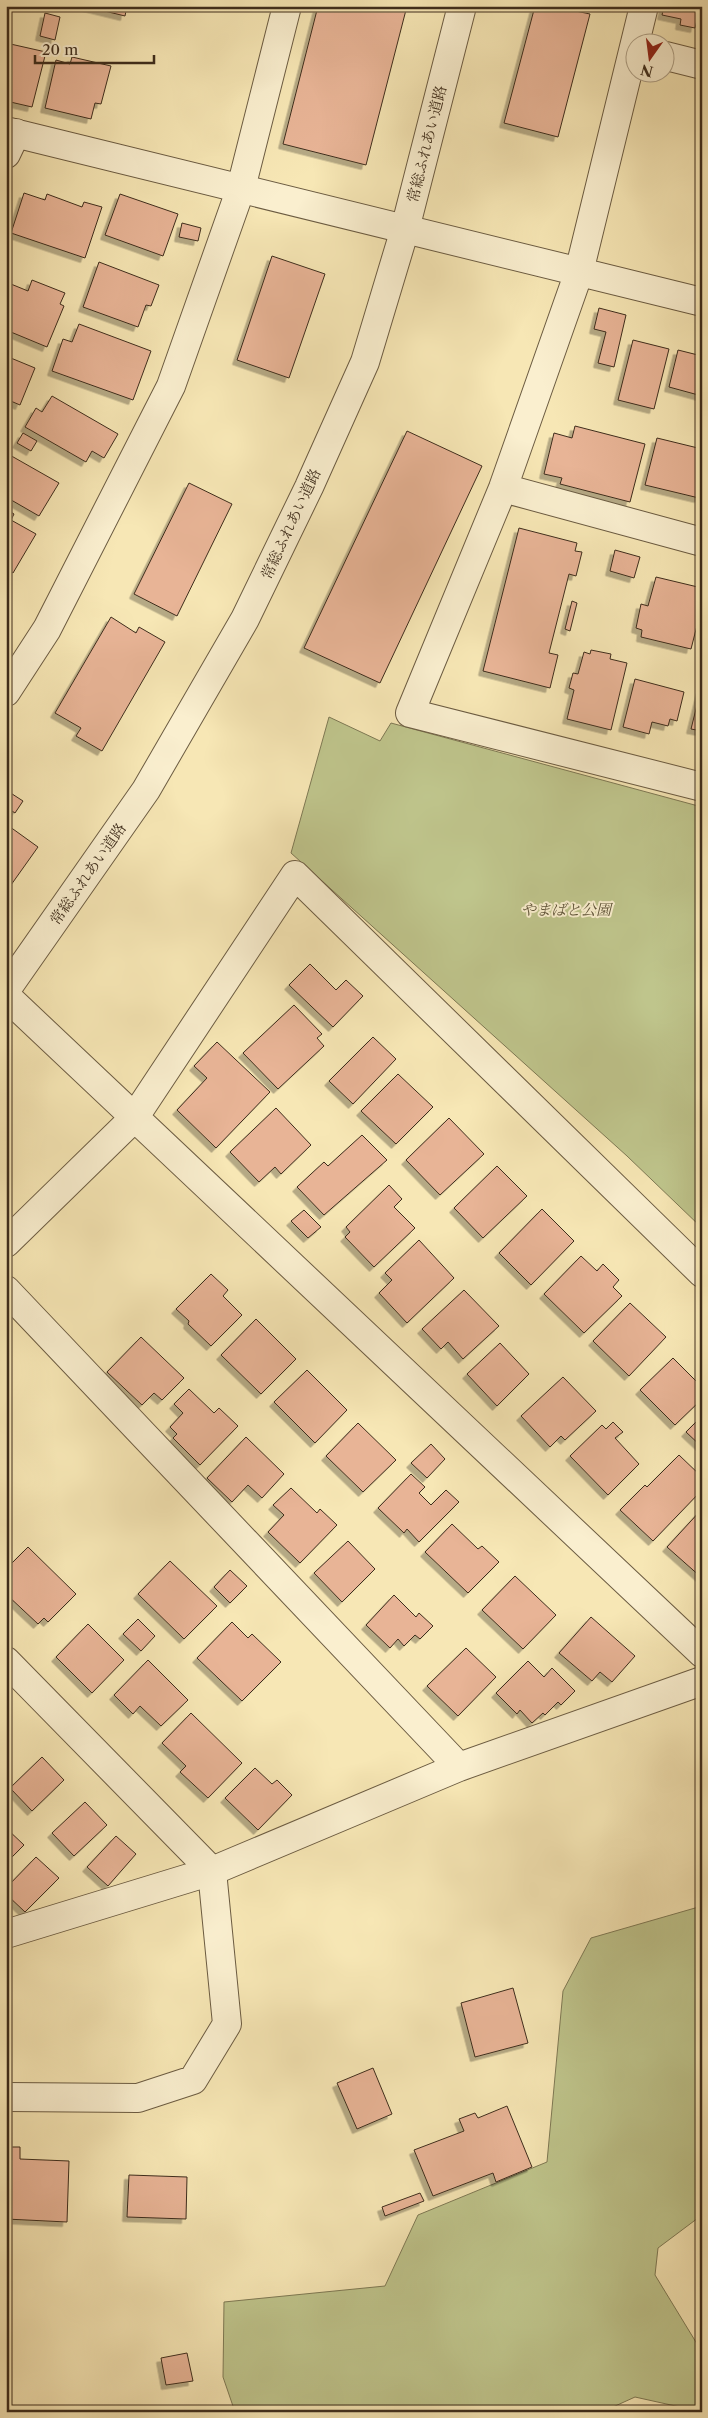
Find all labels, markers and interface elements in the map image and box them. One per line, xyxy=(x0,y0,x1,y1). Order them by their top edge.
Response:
scale bar xyxy=(35,32,154,64)
north arrow xyxy=(626,32,676,82)
text: 20 m xyxy=(42,40,78,59)
text: N xyxy=(639,60,655,81)
street label: 常総ふれあい道路 xyxy=(403,83,450,204)
street label: 常総ふれあい道路 xyxy=(257,465,325,582)
street label: 常総ふれあい道路 xyxy=(45,819,130,928)
park label: やまばと公園 xyxy=(521,900,614,919)

